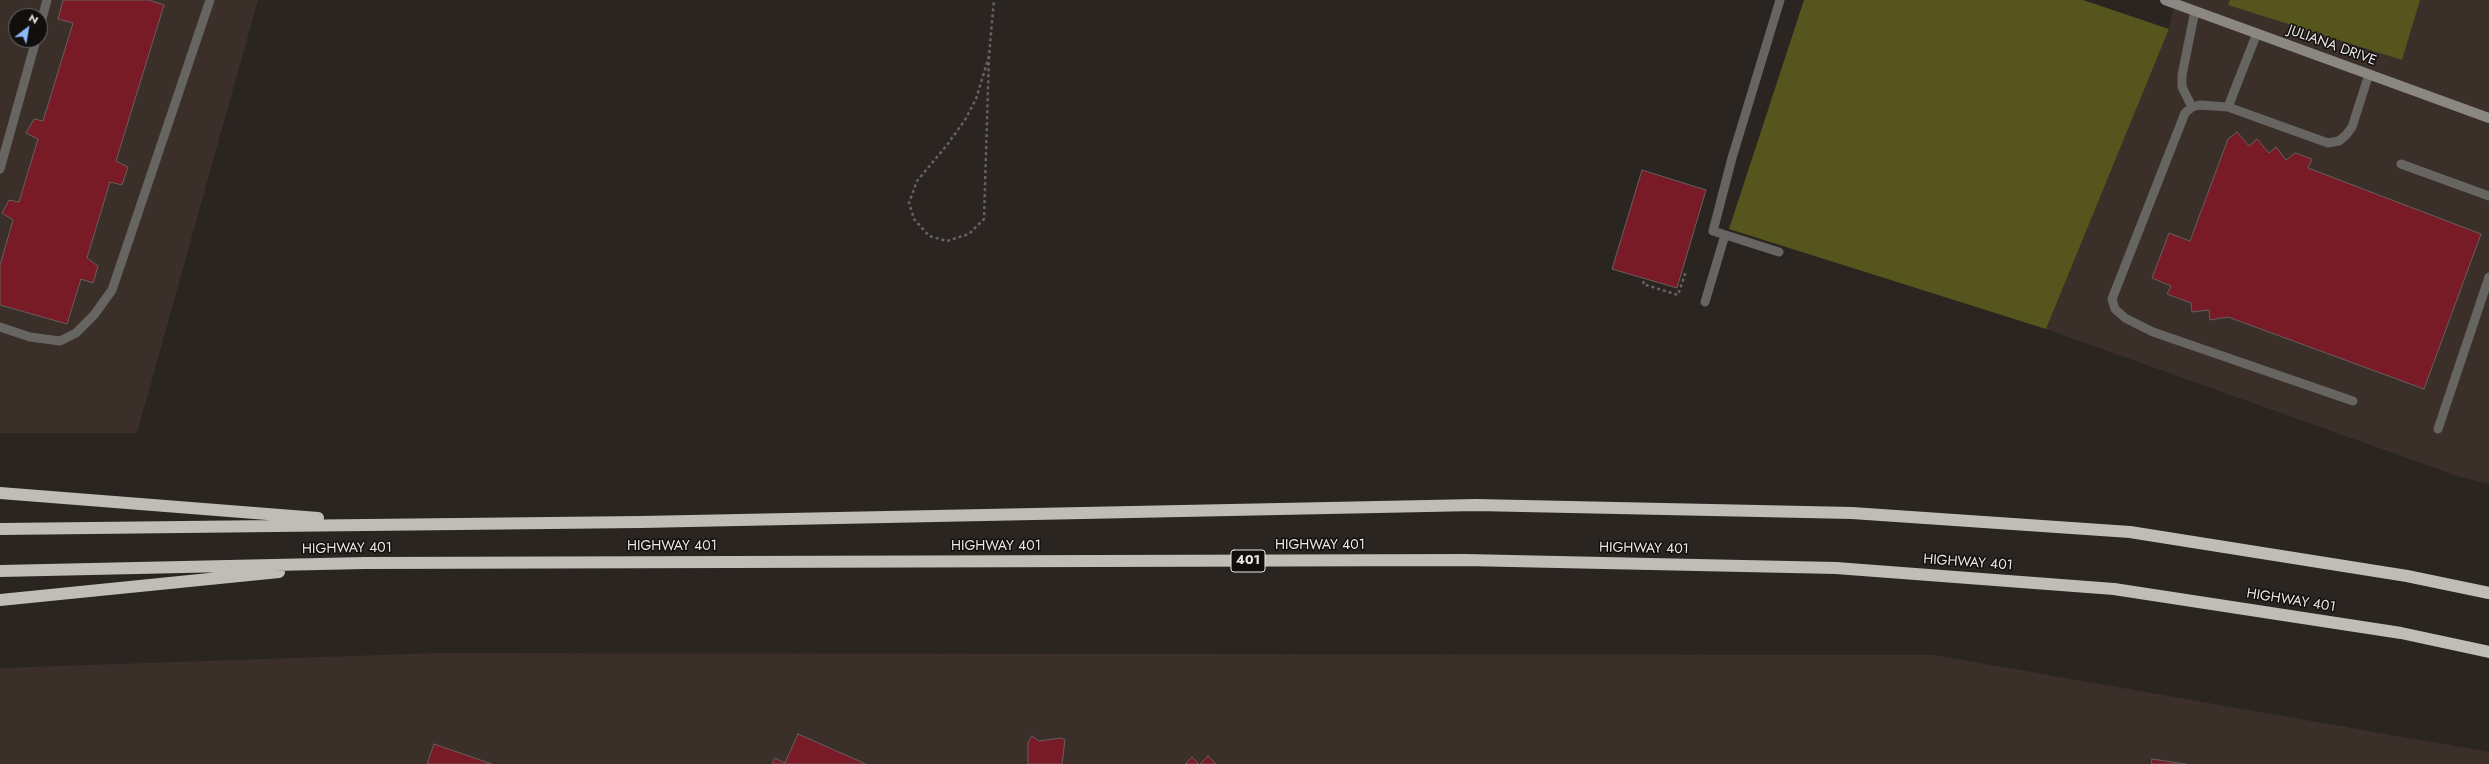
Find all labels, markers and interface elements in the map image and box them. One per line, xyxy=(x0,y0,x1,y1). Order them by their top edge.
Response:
north arrow xyxy=(8,8,48,48)
text: N xyxy=(26,9,42,28)
street label: JULIANA DRIVE xyxy=(2285,22,2379,70)
street label: HIGHWAY 401 xyxy=(1275,538,1365,554)
street label: HIGHWAY 401 xyxy=(627,539,717,555)
street label: HIGHWAY 401 xyxy=(951,539,1041,555)
street label: HIGHWAY 401 xyxy=(302,540,392,558)
street label: HIGHWAY 401 xyxy=(1599,540,1689,558)
road number: 401 xyxy=(1231,550,1265,572)
street label: HIGHWAY 401 xyxy=(1923,551,2013,575)
street label: HIGHWAY 401 xyxy=(2245,586,2337,616)

